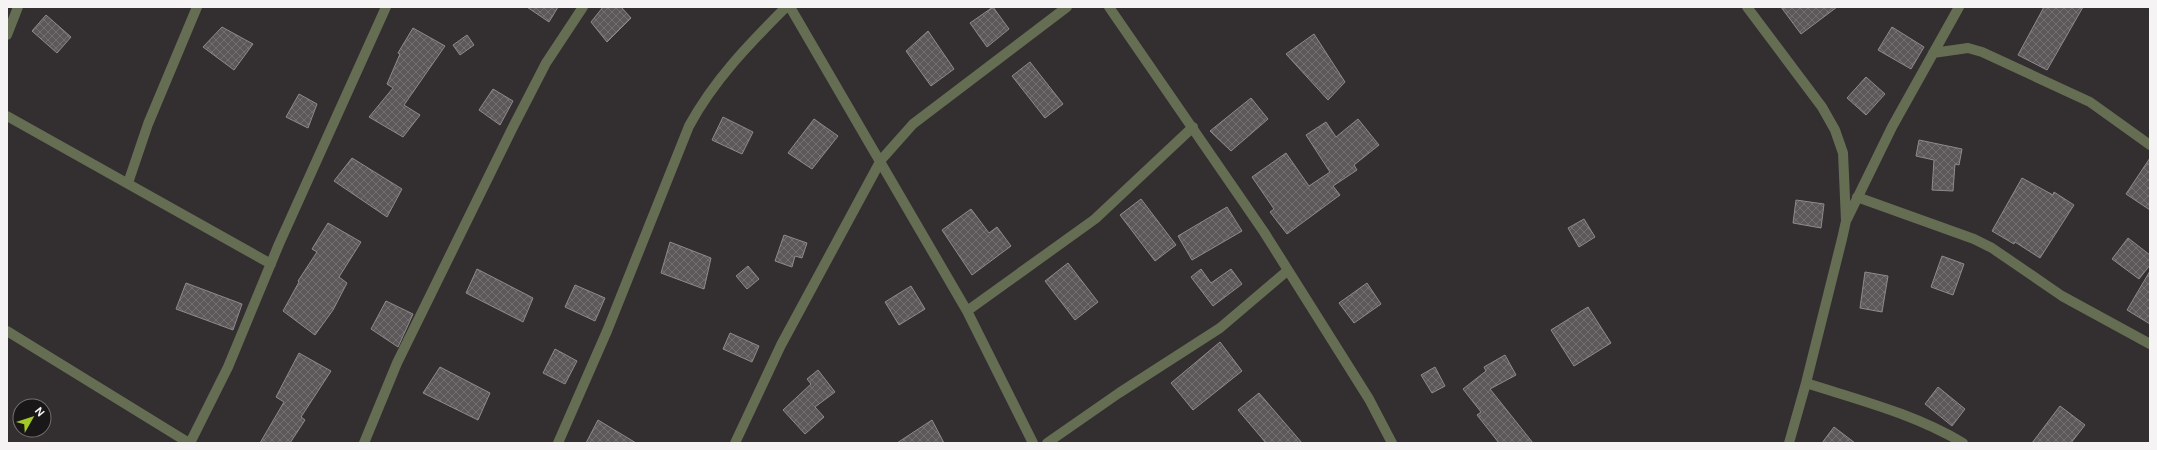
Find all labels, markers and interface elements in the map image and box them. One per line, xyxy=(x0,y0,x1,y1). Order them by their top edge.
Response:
north arrow xyxy=(12,398,52,438)
text: N xyxy=(32,404,48,419)

